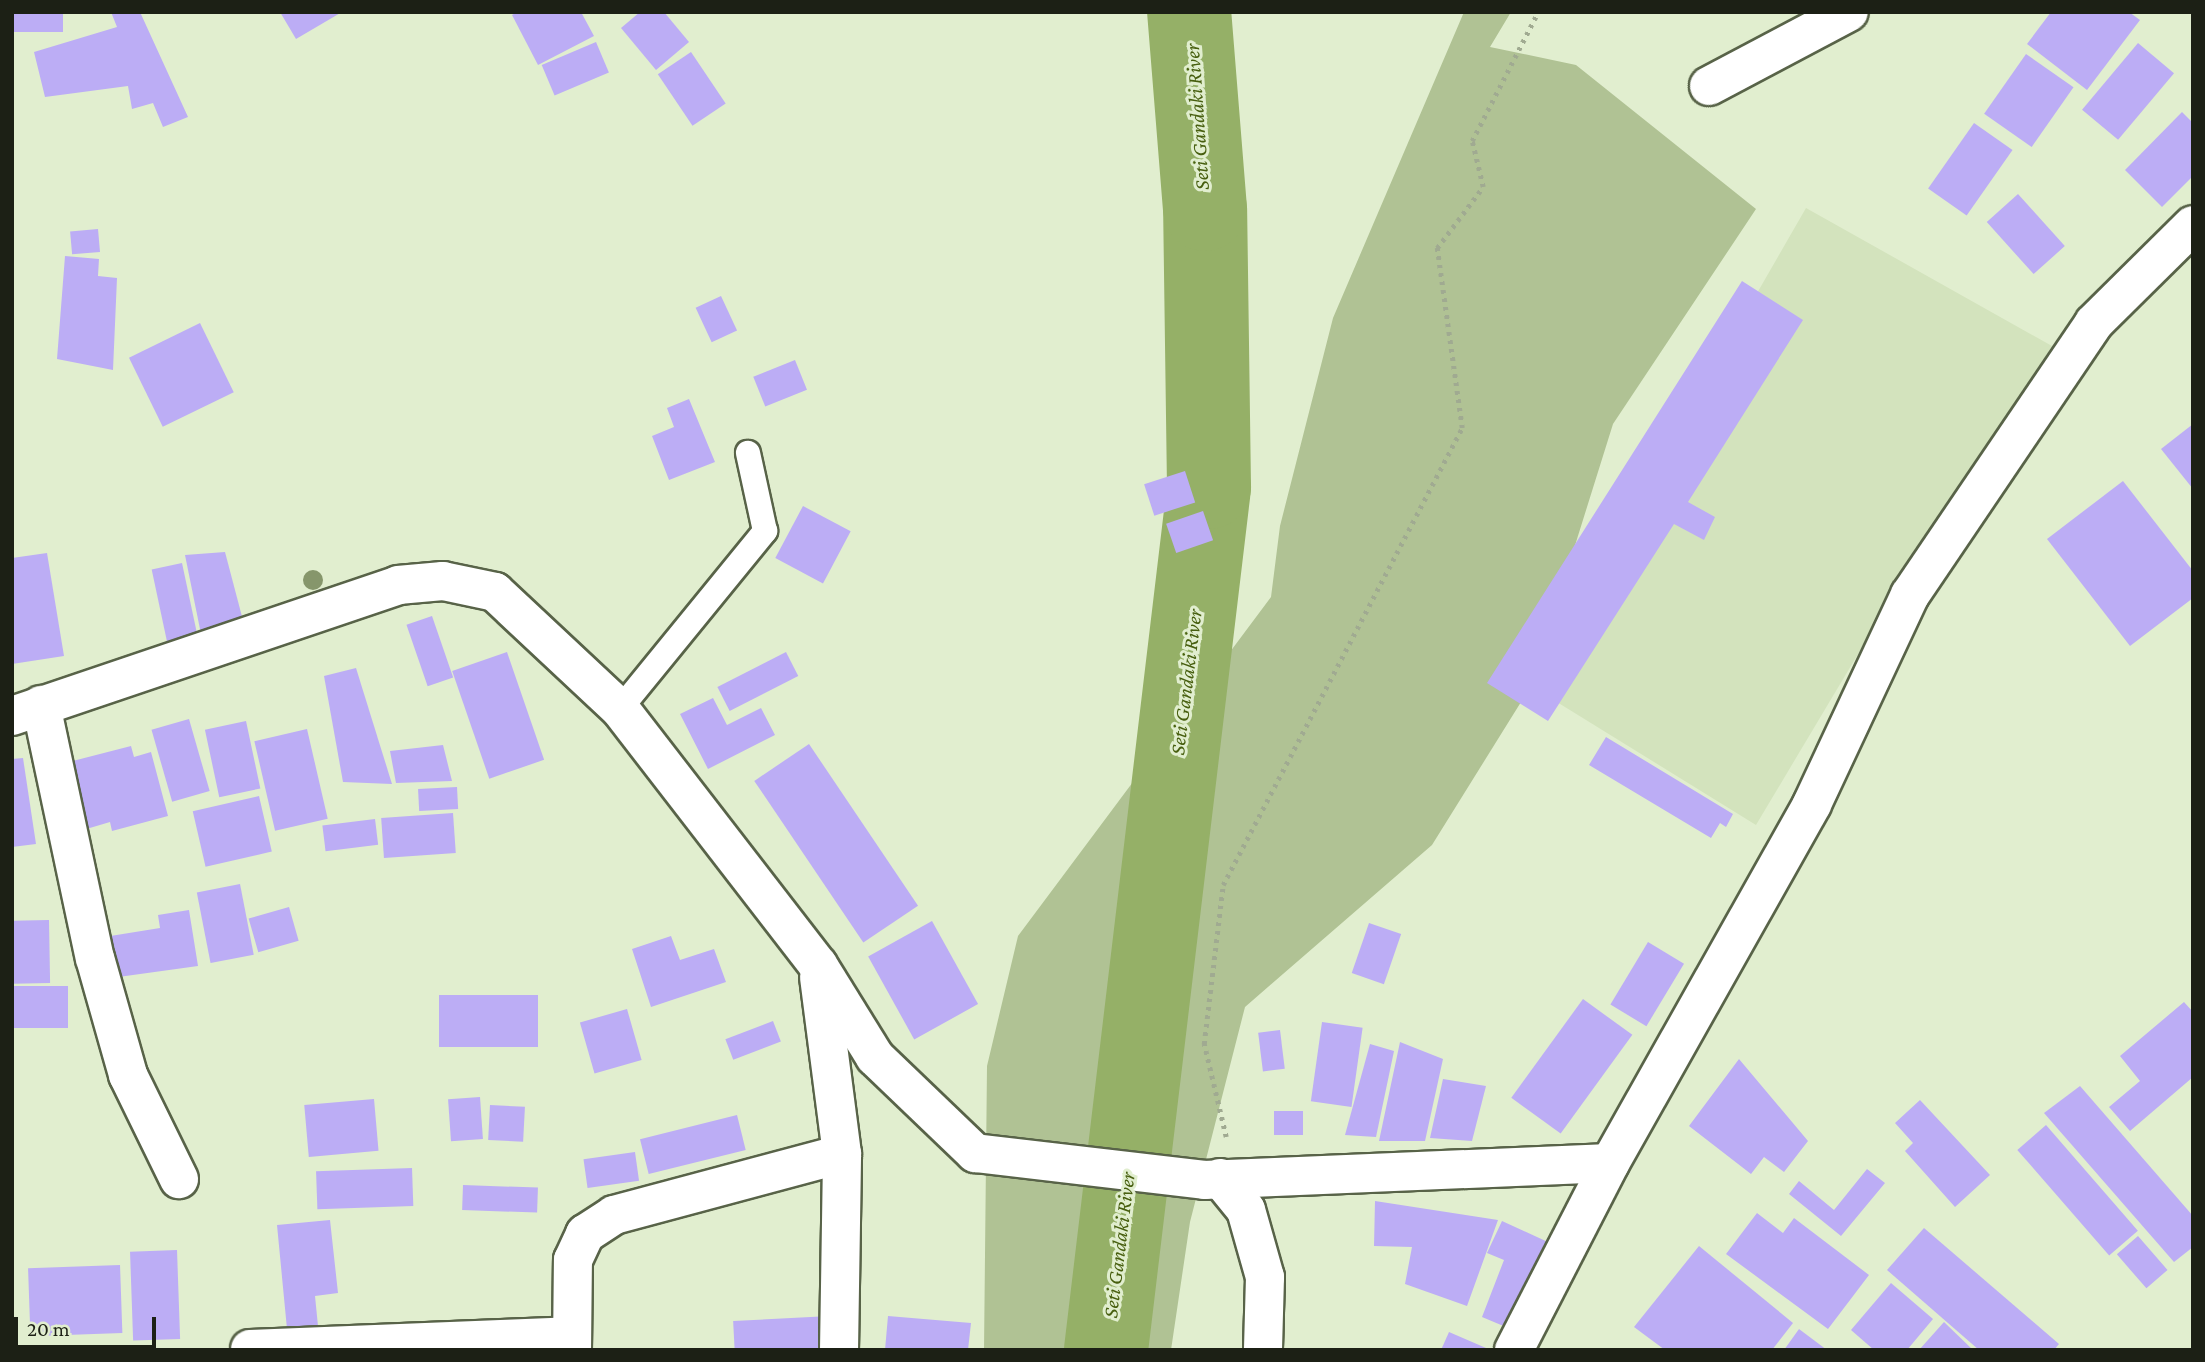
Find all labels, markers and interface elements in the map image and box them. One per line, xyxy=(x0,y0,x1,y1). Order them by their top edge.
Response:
water label: Seti Gandaki River xyxy=(1179,43,1215,191)
water label: Seti Gandaki River xyxy=(1165,607,1207,757)
water label: Seti Gandaki River xyxy=(1098,1170,1140,1320)
scale bar xyxy=(18,1302,159,1346)
text: 20 m xyxy=(27,1317,70,1341)

